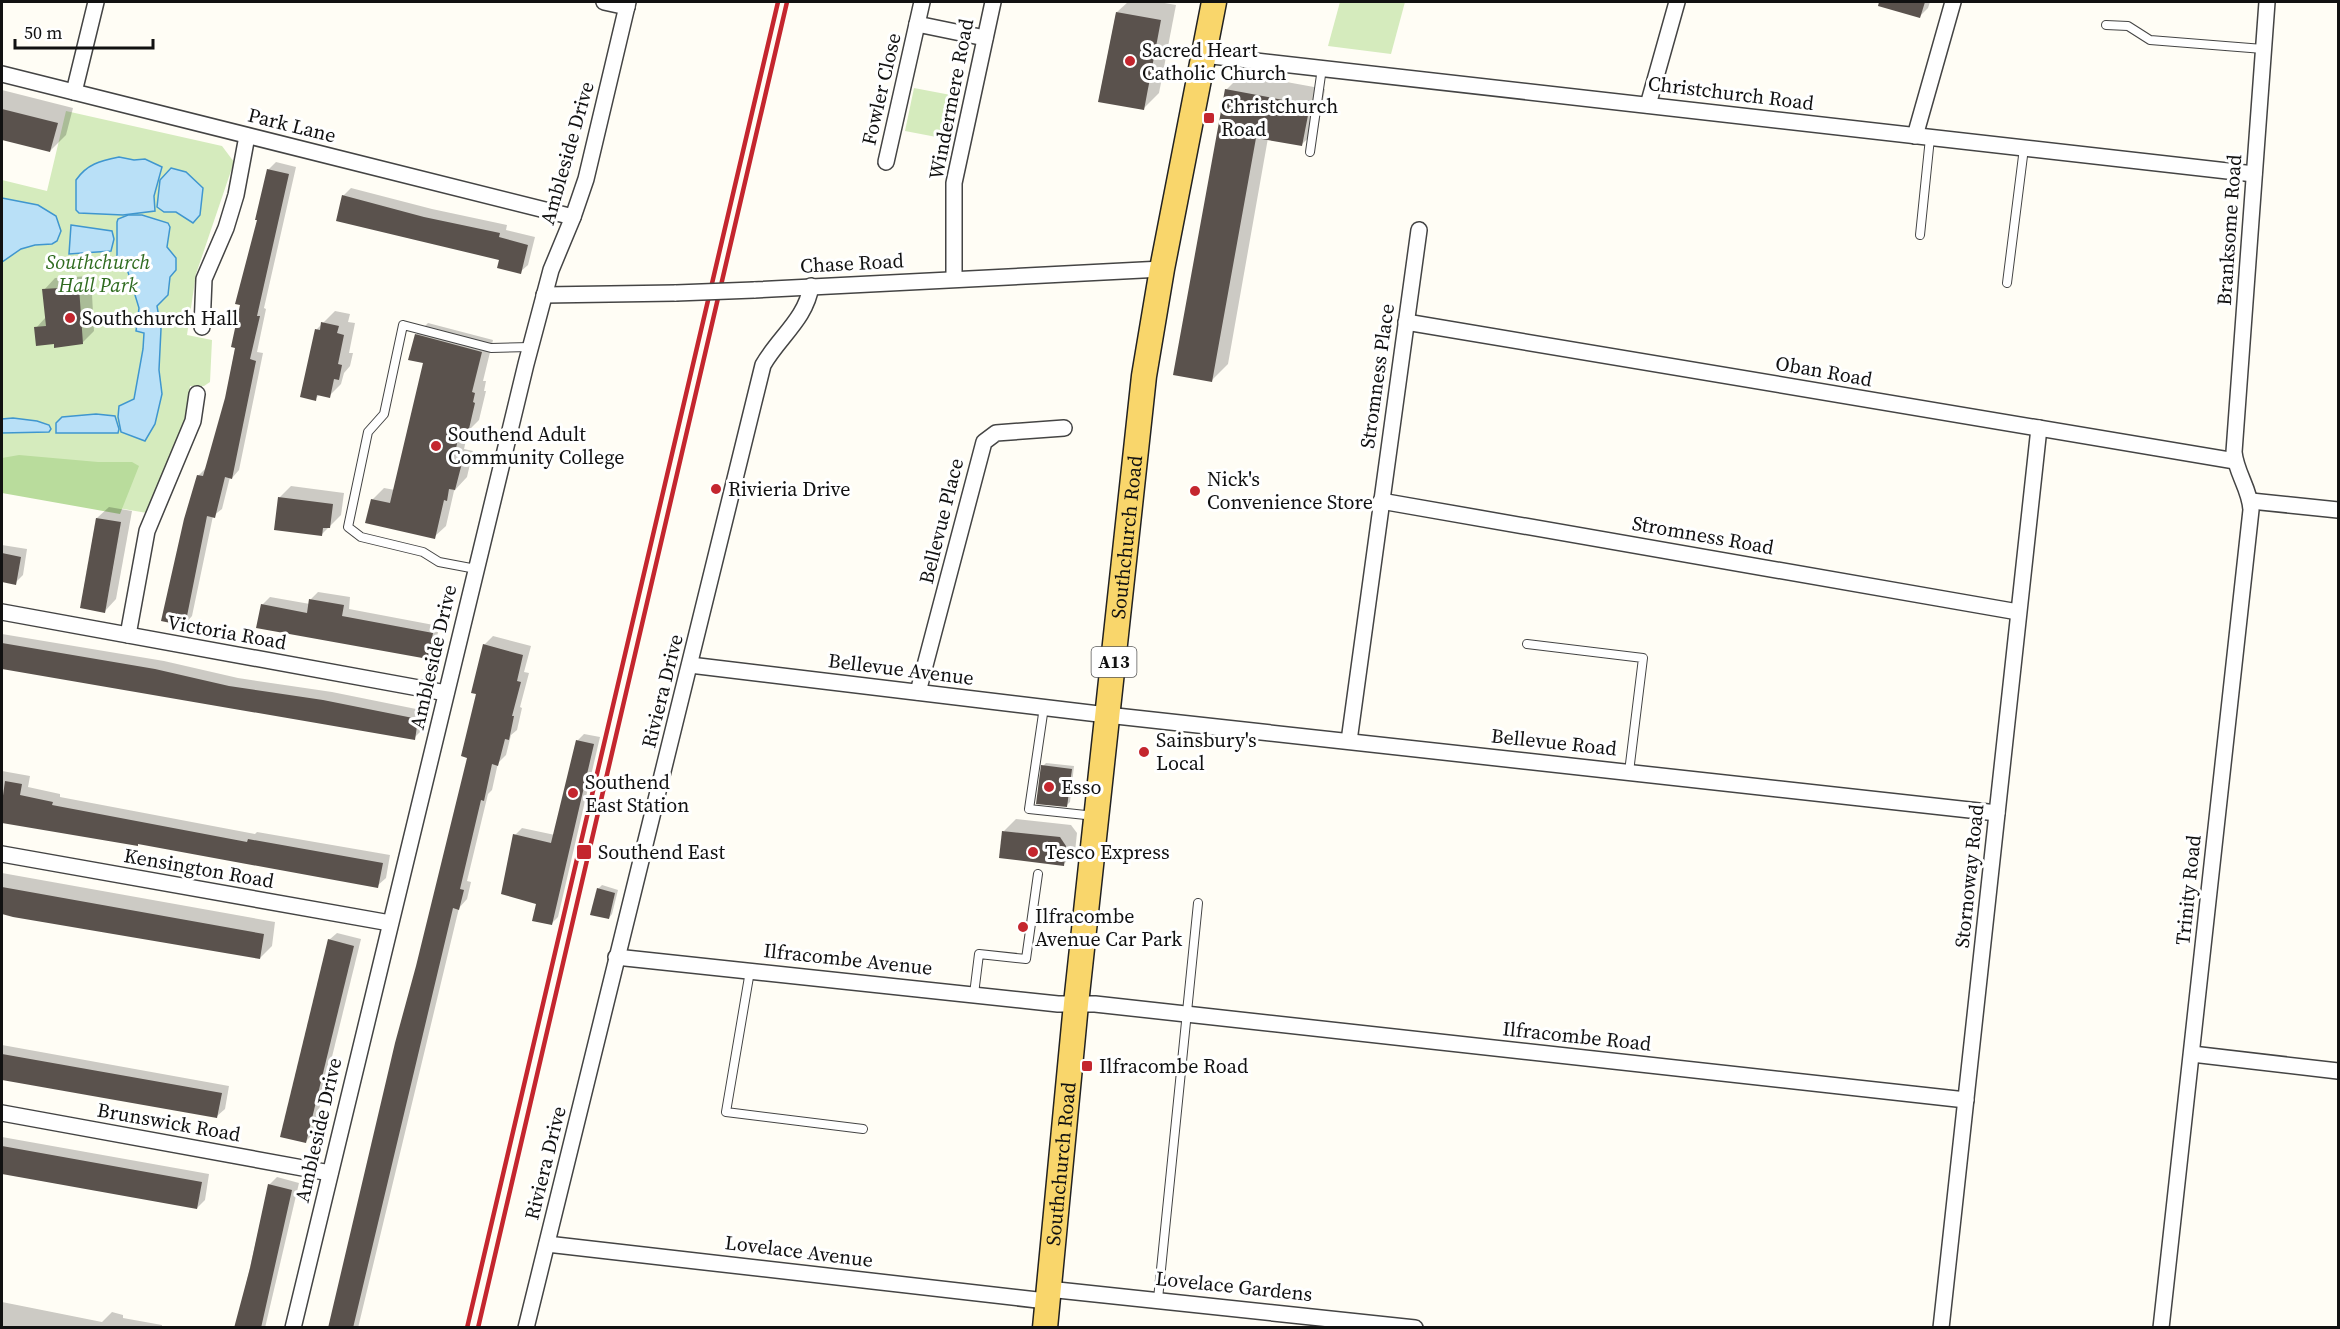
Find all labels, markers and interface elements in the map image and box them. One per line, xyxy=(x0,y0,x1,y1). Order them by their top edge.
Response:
scale bar xyxy=(15,12,153,50)
street label: Windermere Road xyxy=(922,15,980,182)
text: 50 m xyxy=(24,20,62,45)
street label: Fowler Close xyxy=(854,30,908,148)
place label: Sacred Heart Catholic Church xyxy=(1142,36,1286,87)
marker: Sacred Heart Catholic Church xyxy=(1123,54,1137,68)
street label: Christchurch Road xyxy=(1646,69,1816,117)
street label: Ambleside Drive xyxy=(533,78,601,228)
place label: Christchurch Road xyxy=(1221,92,1338,143)
street label: Park Lane xyxy=(245,101,339,149)
marker: Christchurch Road xyxy=(1202,111,1216,125)
street label: Branksome Road xyxy=(2210,153,2248,307)
street label: Chase Road xyxy=(799,246,905,280)
park label: Southchurch Hall Park xyxy=(46,248,150,299)
street label: Stromness Place xyxy=(1353,302,1401,450)
place label: Southchurch Hall xyxy=(82,304,238,332)
marker: Southchurch Hall xyxy=(63,311,77,325)
street label: Oban Road xyxy=(1773,349,1875,393)
place label: Southend Adult Community College xyxy=(448,420,625,471)
marker: Southend Adult Community College xyxy=(429,439,443,453)
street label: Southchurch Road xyxy=(1104,453,1149,620)
street label: Bellevue Place xyxy=(912,455,970,587)
place label: Nick's Convenience Store xyxy=(1207,465,1373,516)
place label: Rivieria Drive xyxy=(728,475,850,503)
marker: Rivieria Drive xyxy=(709,482,723,496)
marker: Nick's Convenience Store xyxy=(1188,484,1202,498)
street label: Stromness Road xyxy=(1630,509,1777,561)
street label: Ambleside Drive xyxy=(403,582,463,732)
street label: Victoria Road xyxy=(165,608,289,656)
street label: Riviera Drive xyxy=(634,631,690,751)
street label: Bellevue Avenue xyxy=(827,646,975,692)
road number: A13 xyxy=(1092,647,1136,677)
street label: Bellevue Road xyxy=(1490,721,1619,763)
place label: Sainsbury's Local xyxy=(1156,726,1257,777)
marker: Sainsbury's Local xyxy=(1137,745,1151,759)
place label: Southend East Station xyxy=(585,768,689,819)
place label: Esso xyxy=(1061,773,1101,801)
marker: Esso xyxy=(1042,780,1056,794)
marker: Southend East Station xyxy=(566,786,580,800)
street label: Stornoway Road xyxy=(1948,802,1991,949)
street label: Trinity Road xyxy=(2168,833,2208,947)
place label: Southend East xyxy=(598,838,725,866)
place label: Tesco Express xyxy=(1045,838,1170,866)
street label: Kensington Road xyxy=(122,841,277,895)
marker: Southend East xyxy=(575,843,593,861)
marker: Tesco Express xyxy=(1026,845,1040,859)
place label: Ilfracombe Avenue Car Park xyxy=(1035,902,1182,953)
marker: Ilfracombe Avenue Car Park xyxy=(1016,920,1030,934)
street label: Ilfracombe Avenue xyxy=(762,936,934,982)
street label: Ilfracombe Road xyxy=(1501,1014,1653,1058)
place label: Ilfracombe Road xyxy=(1099,1052,1249,1080)
street label: Ambleside Drive xyxy=(288,1055,348,1205)
marker: Ilfracombe Road xyxy=(1080,1059,1094,1073)
street label: Southchurch Road xyxy=(1039,1080,1083,1247)
street label: Brunswick Road xyxy=(95,1096,244,1149)
street label: Riviera Drive xyxy=(517,1103,573,1223)
street label: Lovelace Avenue xyxy=(723,1228,875,1274)
street label: Lovelace Gardens xyxy=(1154,1264,1314,1308)

